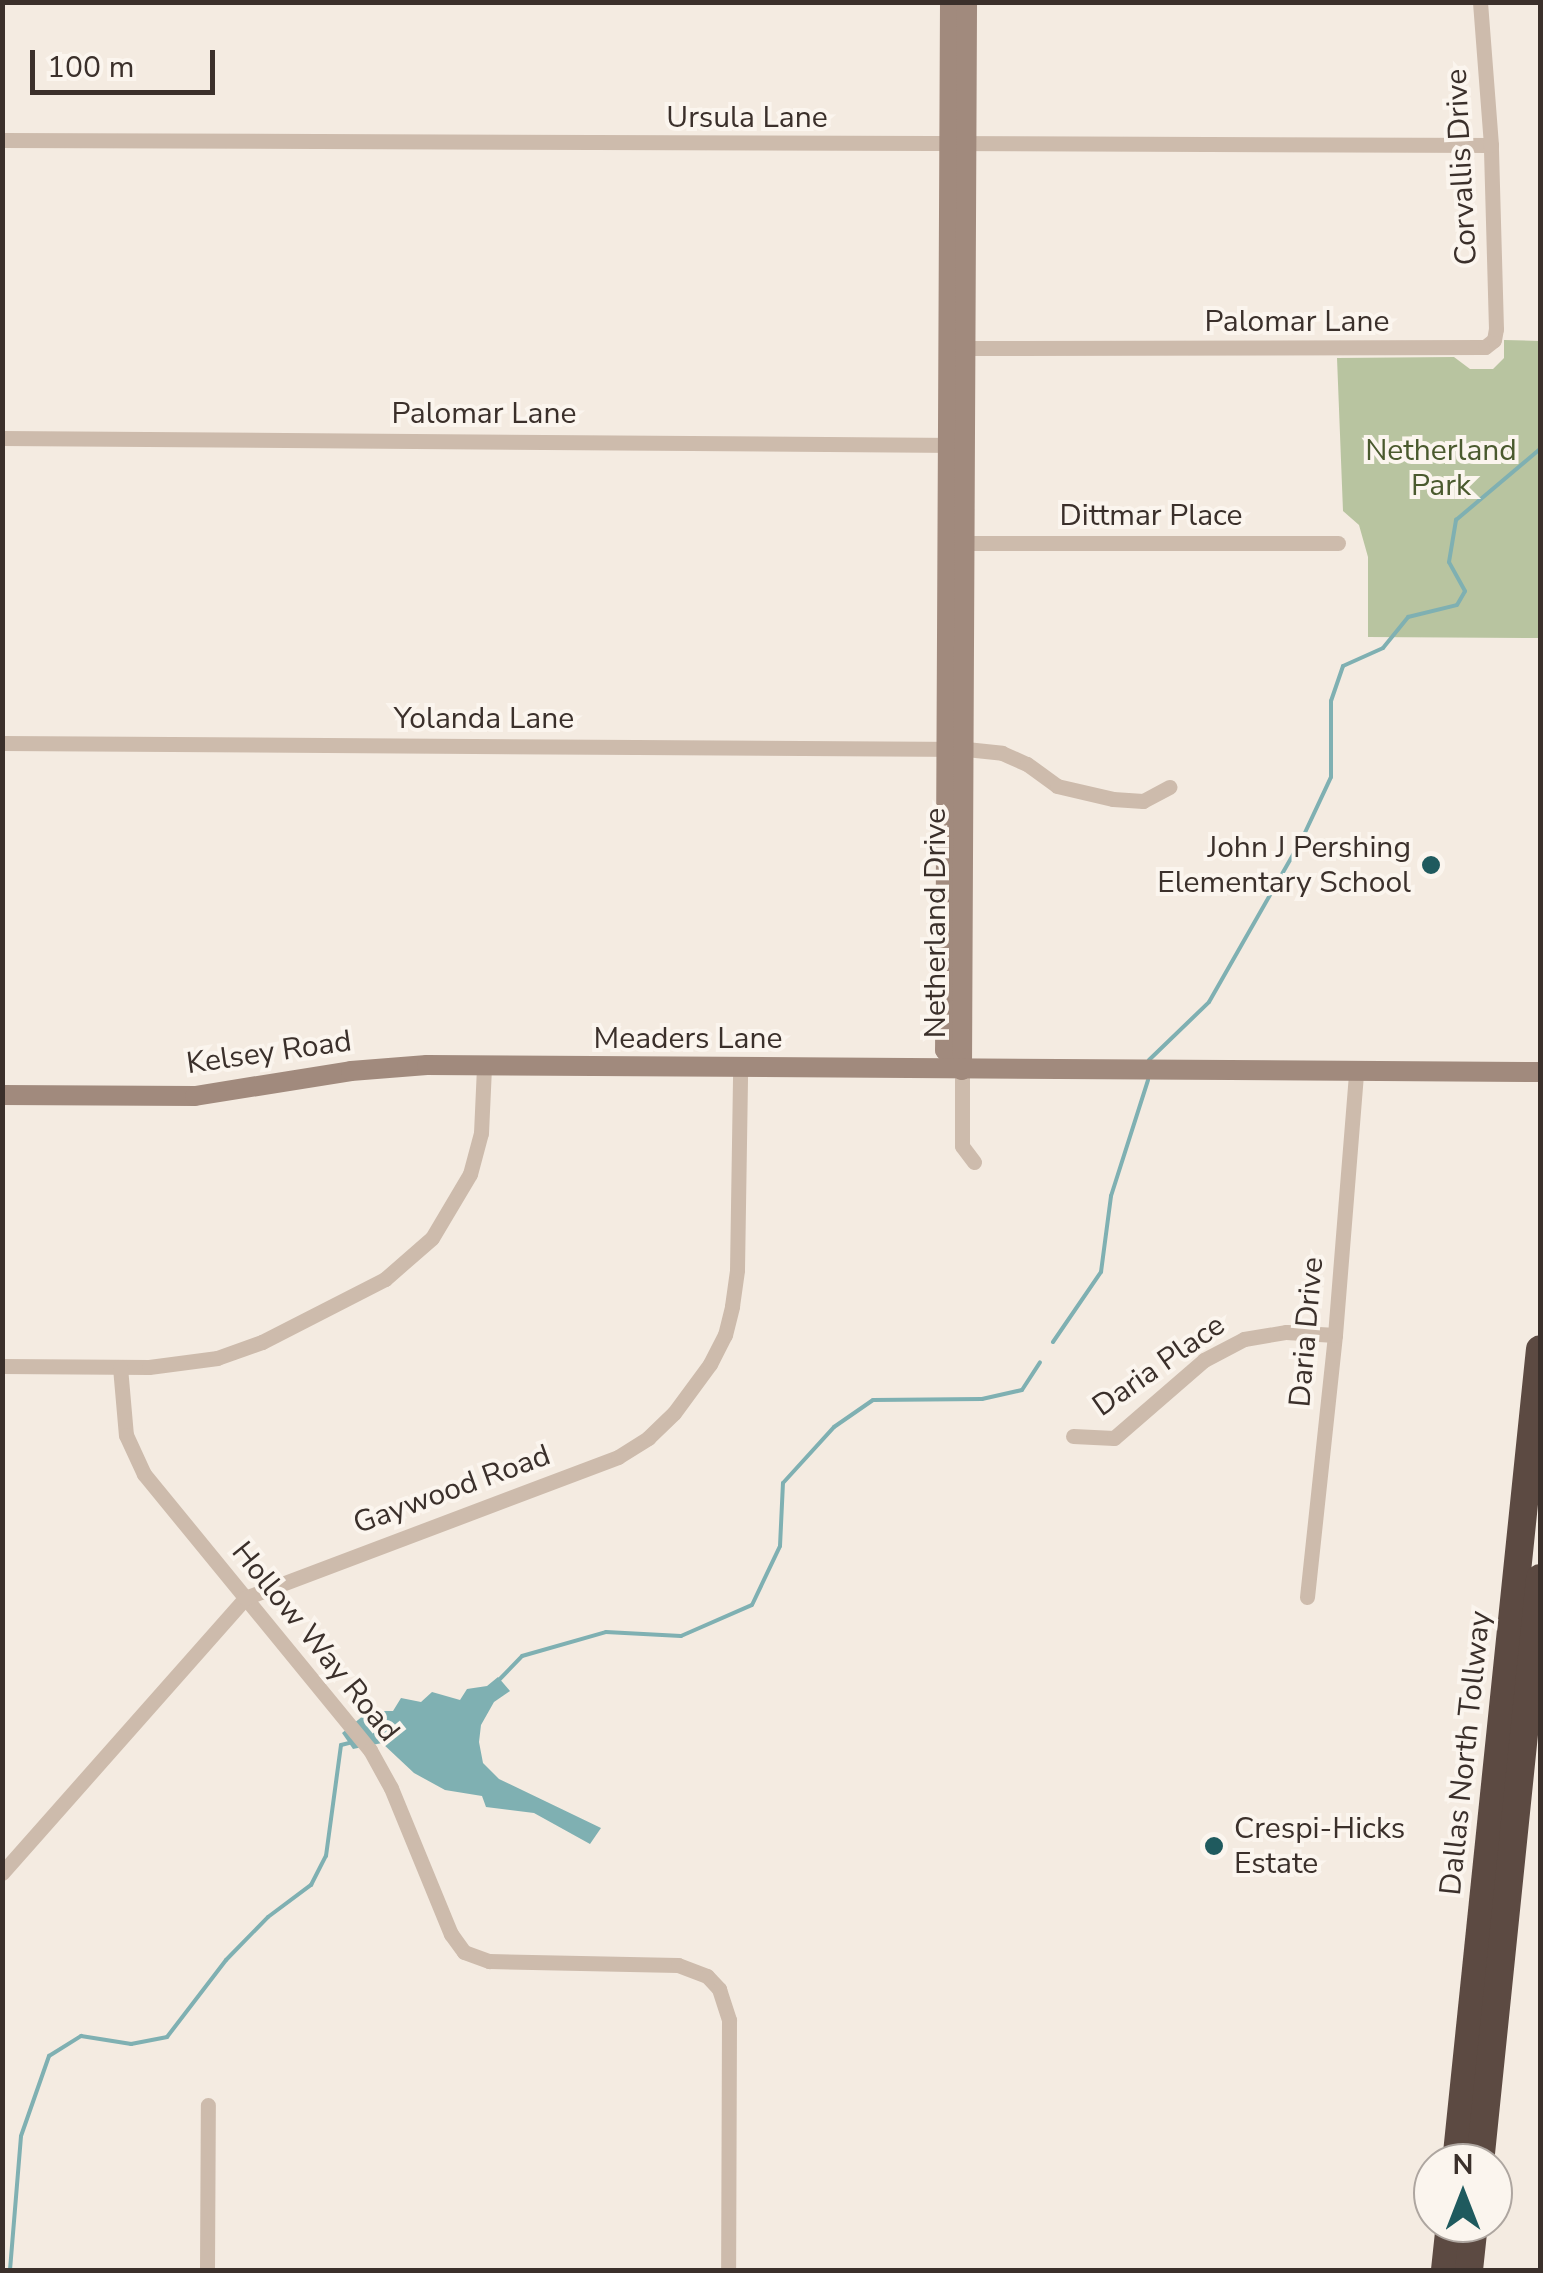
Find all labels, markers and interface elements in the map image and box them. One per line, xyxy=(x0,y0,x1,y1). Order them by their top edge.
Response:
scale bar xyxy=(35,30,220,92)
text: 100 m xyxy=(47,47,134,88)
street label: Corvallis Drive xyxy=(1439,68,1485,266)
street label: Ursula Lane xyxy=(666,100,828,136)
street label: Palomar Lane xyxy=(1205,304,1389,340)
street label: Palomar Lane xyxy=(392,396,576,432)
park label: Netherland Park xyxy=(1365,433,1517,504)
street label: Dittmar Place xyxy=(1059,498,1243,534)
street label: Yolanda Lane xyxy=(394,701,574,737)
street label: Netherland Drive xyxy=(918,808,954,1038)
place label: John J Pershing Elementary School xyxy=(1157,830,1411,900)
marker: John J Pershing Elementary School xyxy=(1420,854,1442,876)
street label: Meaders Lane xyxy=(594,1021,782,1057)
street label: Kelsey Road xyxy=(184,1024,354,1082)
street label: Daria Drive xyxy=(1283,1255,1331,1409)
street label: Daria Place xyxy=(1086,1307,1232,1425)
street label: Gaywood Road xyxy=(349,1438,555,1542)
street label: Hollow Way Road xyxy=(223,1535,407,1749)
street label: Dallas North Tollway xyxy=(1433,1609,1499,1897)
place label: Crespi-Hicks Estate xyxy=(1234,1811,1405,1882)
marker: Crespi-Hicks Estate xyxy=(1203,1835,1225,1857)
north arrow xyxy=(1413,2143,1513,2243)
text: N xyxy=(1453,2146,1473,2184)

